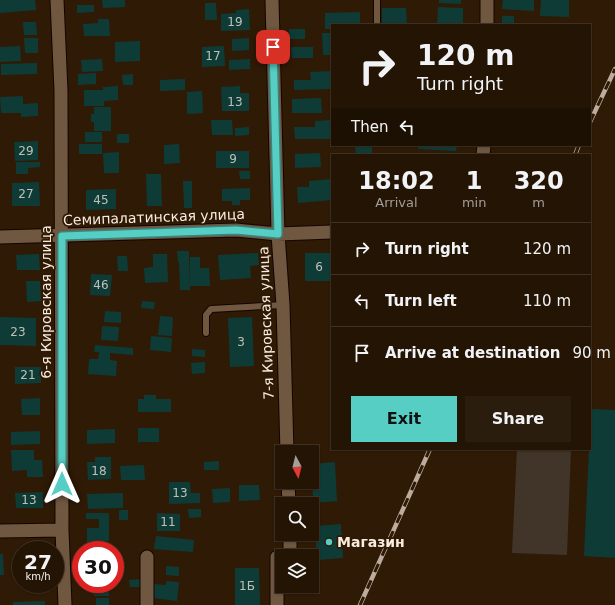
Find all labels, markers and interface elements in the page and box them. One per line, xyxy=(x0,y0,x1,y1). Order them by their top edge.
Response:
house number: 19 xyxy=(227,15,243,29)
pin xyxy=(256,30,290,64)
icon: arrive xyxy=(262,36,284,58)
text: 120 m xyxy=(417,39,514,72)
icon: right xyxy=(351,40,403,92)
house number: 17 xyxy=(205,49,221,63)
text: Turn right xyxy=(417,73,503,94)
house number: 13 xyxy=(227,95,243,109)
icon: left xyxy=(396,116,418,138)
text: Then xyxy=(351,118,388,136)
house number: 29 xyxy=(18,144,34,158)
house number: 9 xyxy=(229,152,237,166)
text: 18:02 xyxy=(358,167,435,195)
text: 1 xyxy=(466,167,482,195)
text: 320 xyxy=(514,167,564,195)
house number: 27 xyxy=(18,187,34,201)
house number: 45 xyxy=(93,193,109,207)
text: Arrival xyxy=(375,195,418,210)
text: min xyxy=(462,195,486,210)
text: m xyxy=(532,195,545,210)
street label: Семипалатинская улица xyxy=(63,206,245,228)
street label: 6-я Кировская улица xyxy=(38,225,54,379)
icon: right xyxy=(351,238,373,260)
text: Turn right xyxy=(385,240,469,258)
text: 120 m xyxy=(523,240,571,258)
street label: 7-я Кировская улица xyxy=(255,246,277,400)
house number: 6 xyxy=(315,260,323,274)
house number: 46 xyxy=(93,278,109,292)
icon: left xyxy=(351,290,373,312)
text: Turn left xyxy=(385,292,457,310)
text: 110 m xyxy=(523,292,571,310)
house number: 23 xyxy=(10,325,26,339)
house number: 3 xyxy=(237,335,245,349)
icon: arrive xyxy=(351,342,373,364)
text: Arrive at destination xyxy=(385,344,560,362)
text: 90 m xyxy=(572,344,611,362)
house number: 21 xyxy=(20,368,36,382)
button: Exit xyxy=(351,396,457,442)
button: Share xyxy=(465,396,571,442)
north arrow xyxy=(275,445,319,489)
map controls xyxy=(275,445,319,593)
position arrow xyxy=(41,463,83,505)
house number: 18 xyxy=(91,464,107,478)
house number: 13 xyxy=(172,486,188,500)
house number: 13 xyxy=(21,493,37,507)
button: search xyxy=(275,497,319,541)
house number: 11 xyxy=(160,515,176,529)
place label: Магазин xyxy=(337,534,405,550)
marker: Магазин xyxy=(324,537,334,547)
speed limit sign: 30 xyxy=(72,541,124,593)
button: layers xyxy=(275,549,319,593)
text: 27 xyxy=(24,550,52,574)
text: km/h xyxy=(25,571,51,582)
house number: 1Б xyxy=(239,579,255,593)

